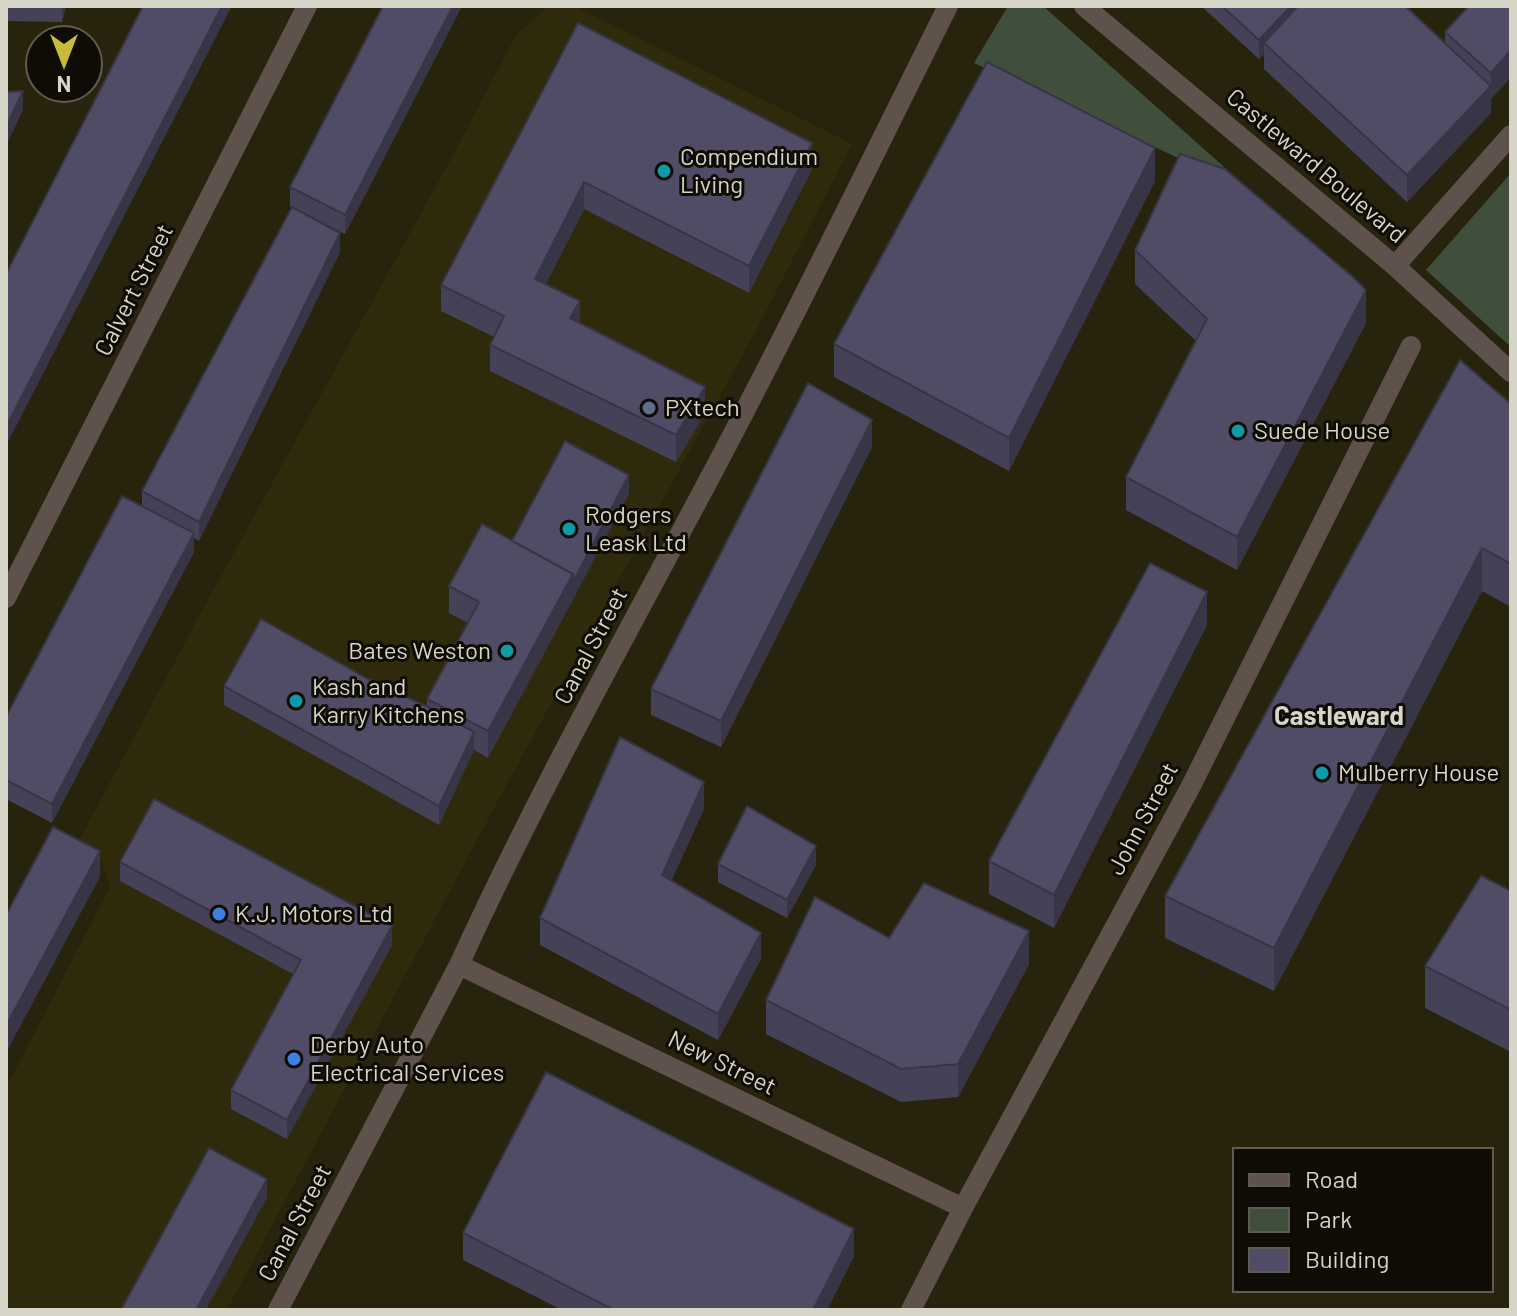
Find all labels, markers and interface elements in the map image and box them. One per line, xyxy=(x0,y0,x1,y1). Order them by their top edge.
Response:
north arrow xyxy=(24,24,104,104)
text: N xyxy=(57,72,71,98)
street label: Castleward Boulevard xyxy=(1222,81,1412,248)
place label: Compendium Living xyxy=(680,141,818,198)
marker: Compendium Living xyxy=(655,162,673,180)
street label: Calvert Street xyxy=(87,219,178,360)
place label: PXtech xyxy=(665,392,740,421)
marker: PXtech xyxy=(640,399,658,417)
place label: Suede House xyxy=(1254,415,1390,444)
marker: Suede House xyxy=(1229,422,1247,440)
place label: Rodgers Leask Ltd xyxy=(585,499,687,556)
marker: Rodgers Leask Ltd xyxy=(560,520,578,538)
street label: Canal Street xyxy=(547,582,632,708)
place label: Bates Weston xyxy=(348,635,491,664)
marker: Bates Weston xyxy=(498,642,516,660)
place label: Kash and Karry Kitchens xyxy=(312,671,465,728)
marker: Kash and Karry Kitchens xyxy=(287,692,305,710)
district label: Castleward xyxy=(1274,699,1404,730)
street label: John Street xyxy=(1100,757,1183,879)
place label: Mulberry House xyxy=(1338,757,1499,786)
marker: Mulberry House xyxy=(1313,764,1331,782)
place label: K.J. Motors Ltd xyxy=(235,898,393,927)
marker: K.J. Motors Ltd xyxy=(210,905,228,923)
street label: New Street xyxy=(664,1023,781,1100)
place label: Derby Auto Electrical Services xyxy=(310,1029,504,1086)
marker: Derby Auto Electrical Services xyxy=(285,1050,303,1068)
legend xyxy=(1233,1148,1493,1292)
street label: Canal Street xyxy=(251,1159,336,1285)
text: Road xyxy=(1305,1164,1358,1193)
text: Park xyxy=(1305,1204,1352,1233)
text: Building xyxy=(1305,1244,1389,1273)

